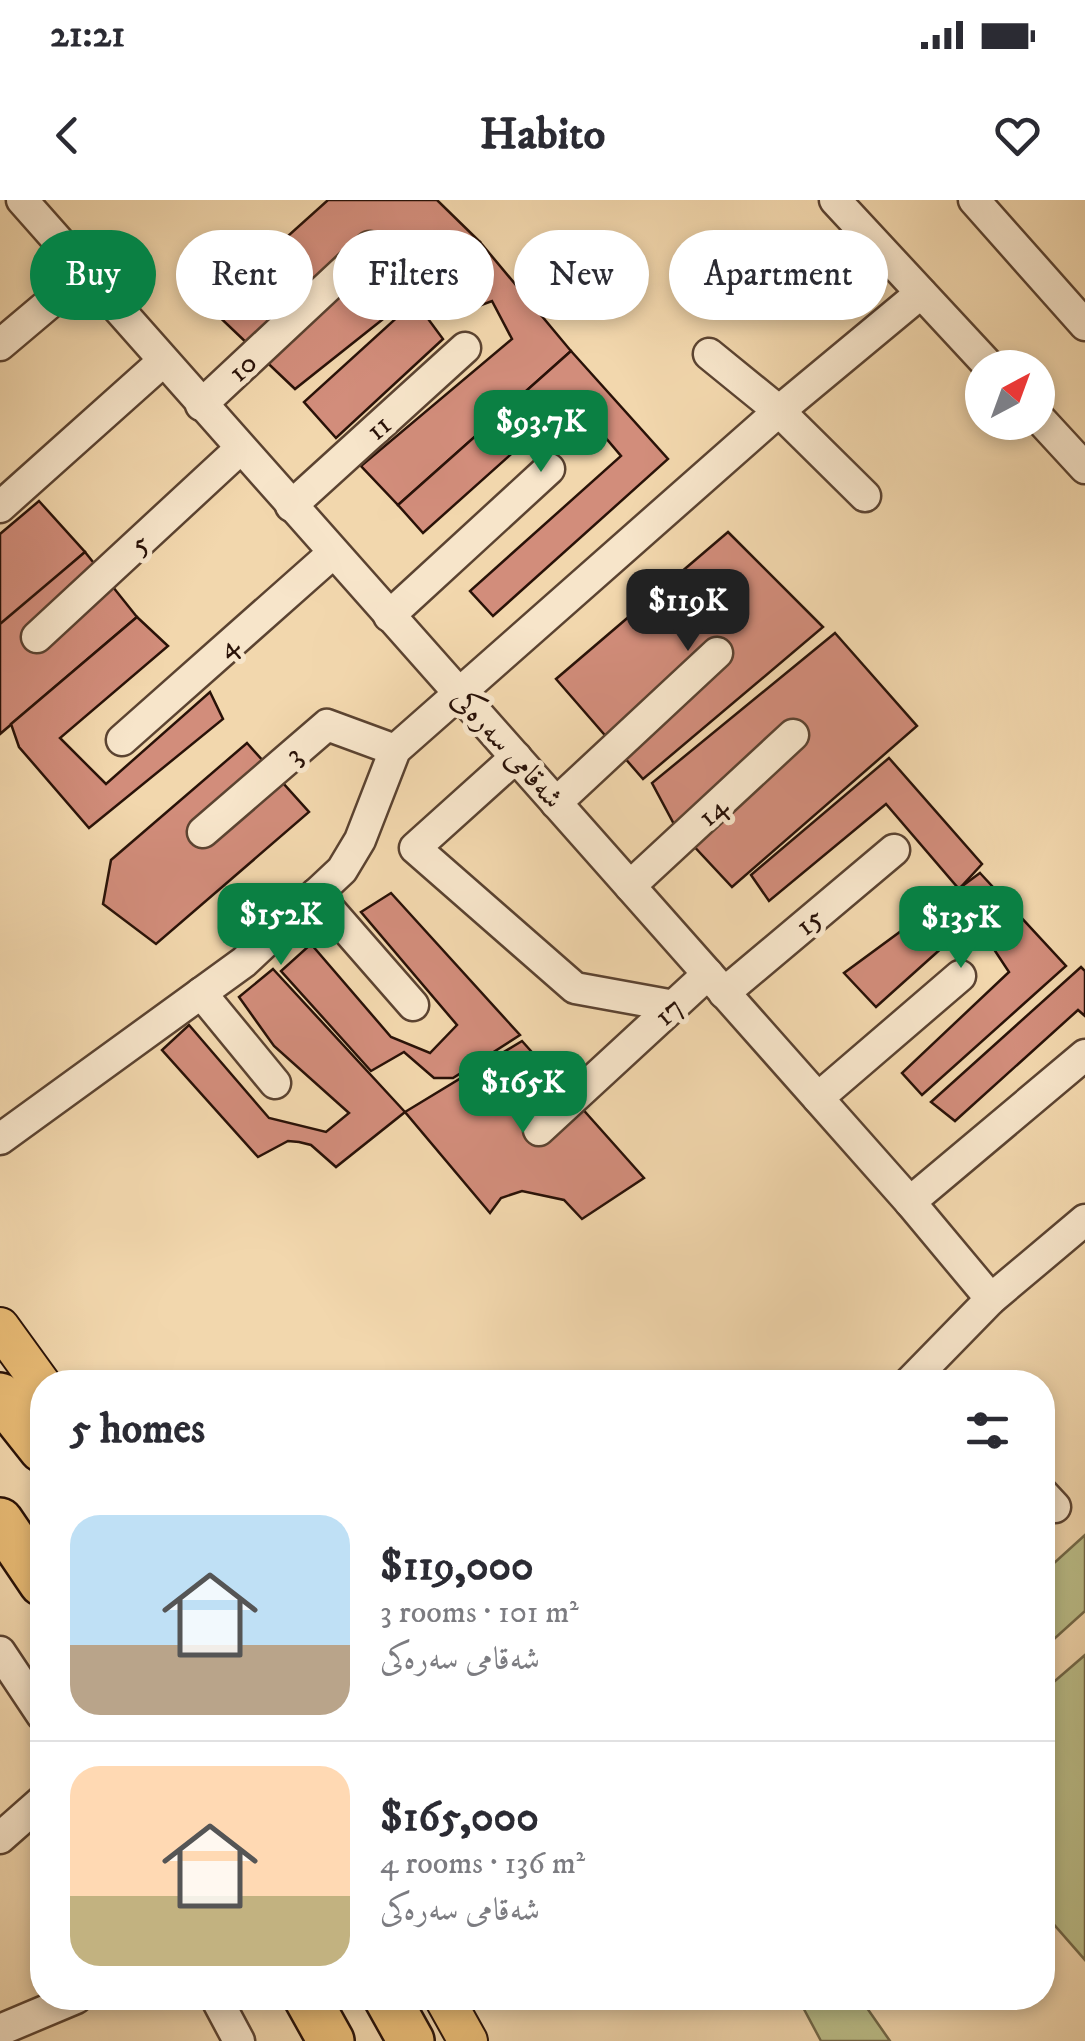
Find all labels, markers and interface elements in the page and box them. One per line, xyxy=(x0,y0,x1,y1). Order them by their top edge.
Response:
text: 21:21 xyxy=(50,11,125,59)
text: Habito xyxy=(480,107,605,163)
icon: back xyxy=(40,108,95,163)
icon: heart xyxy=(990,108,1045,163)
chip: Buy xyxy=(30,230,156,320)
chip: Rent xyxy=(176,230,313,320)
chip: Filters xyxy=(333,230,494,320)
chip: New xyxy=(514,230,649,320)
chip: Apartment xyxy=(669,230,888,320)
street label: 10 xyxy=(221,345,266,391)
north arrow xyxy=(965,350,1055,440)
map controls xyxy=(965,350,1055,440)
pin: $93.7K xyxy=(460,390,622,475)
text: $93.7K xyxy=(496,402,586,442)
street label: 11 xyxy=(358,407,400,449)
street label: 5 xyxy=(122,525,158,563)
pin: $119K xyxy=(618,569,758,654)
text: $119K xyxy=(648,581,728,621)
street label: 4 xyxy=(209,627,247,667)
street label: شەقامی سەرەکی xyxy=(443,680,572,817)
street label: 3 xyxy=(278,737,310,773)
street label: 14 xyxy=(690,788,737,835)
pin: $152K xyxy=(211,883,351,968)
pin: $135K xyxy=(891,886,1031,971)
text: $152K xyxy=(239,895,323,935)
text: $135K xyxy=(921,898,1001,938)
street label: 15 xyxy=(788,900,832,945)
street label: 17 xyxy=(647,989,691,1035)
pin: $165K xyxy=(453,1051,593,1136)
text: $165K xyxy=(481,1063,565,1103)
icon: filters xyxy=(960,1403,1015,1458)
text: 5 homes xyxy=(70,1404,205,1456)
text: $119,000 xyxy=(380,1541,534,1593)
icon: home xyxy=(150,1555,270,1675)
text: 3 rooms · 101 m² xyxy=(380,1593,579,1633)
text: شەقامی سەرەکی xyxy=(380,1640,540,1680)
text: $165,000 xyxy=(380,1792,539,1844)
icon: home xyxy=(150,1806,270,1926)
text: 4 rooms · 136 m² xyxy=(380,1844,585,1884)
text: شەقامی سەرەکی xyxy=(380,1891,540,1931)

